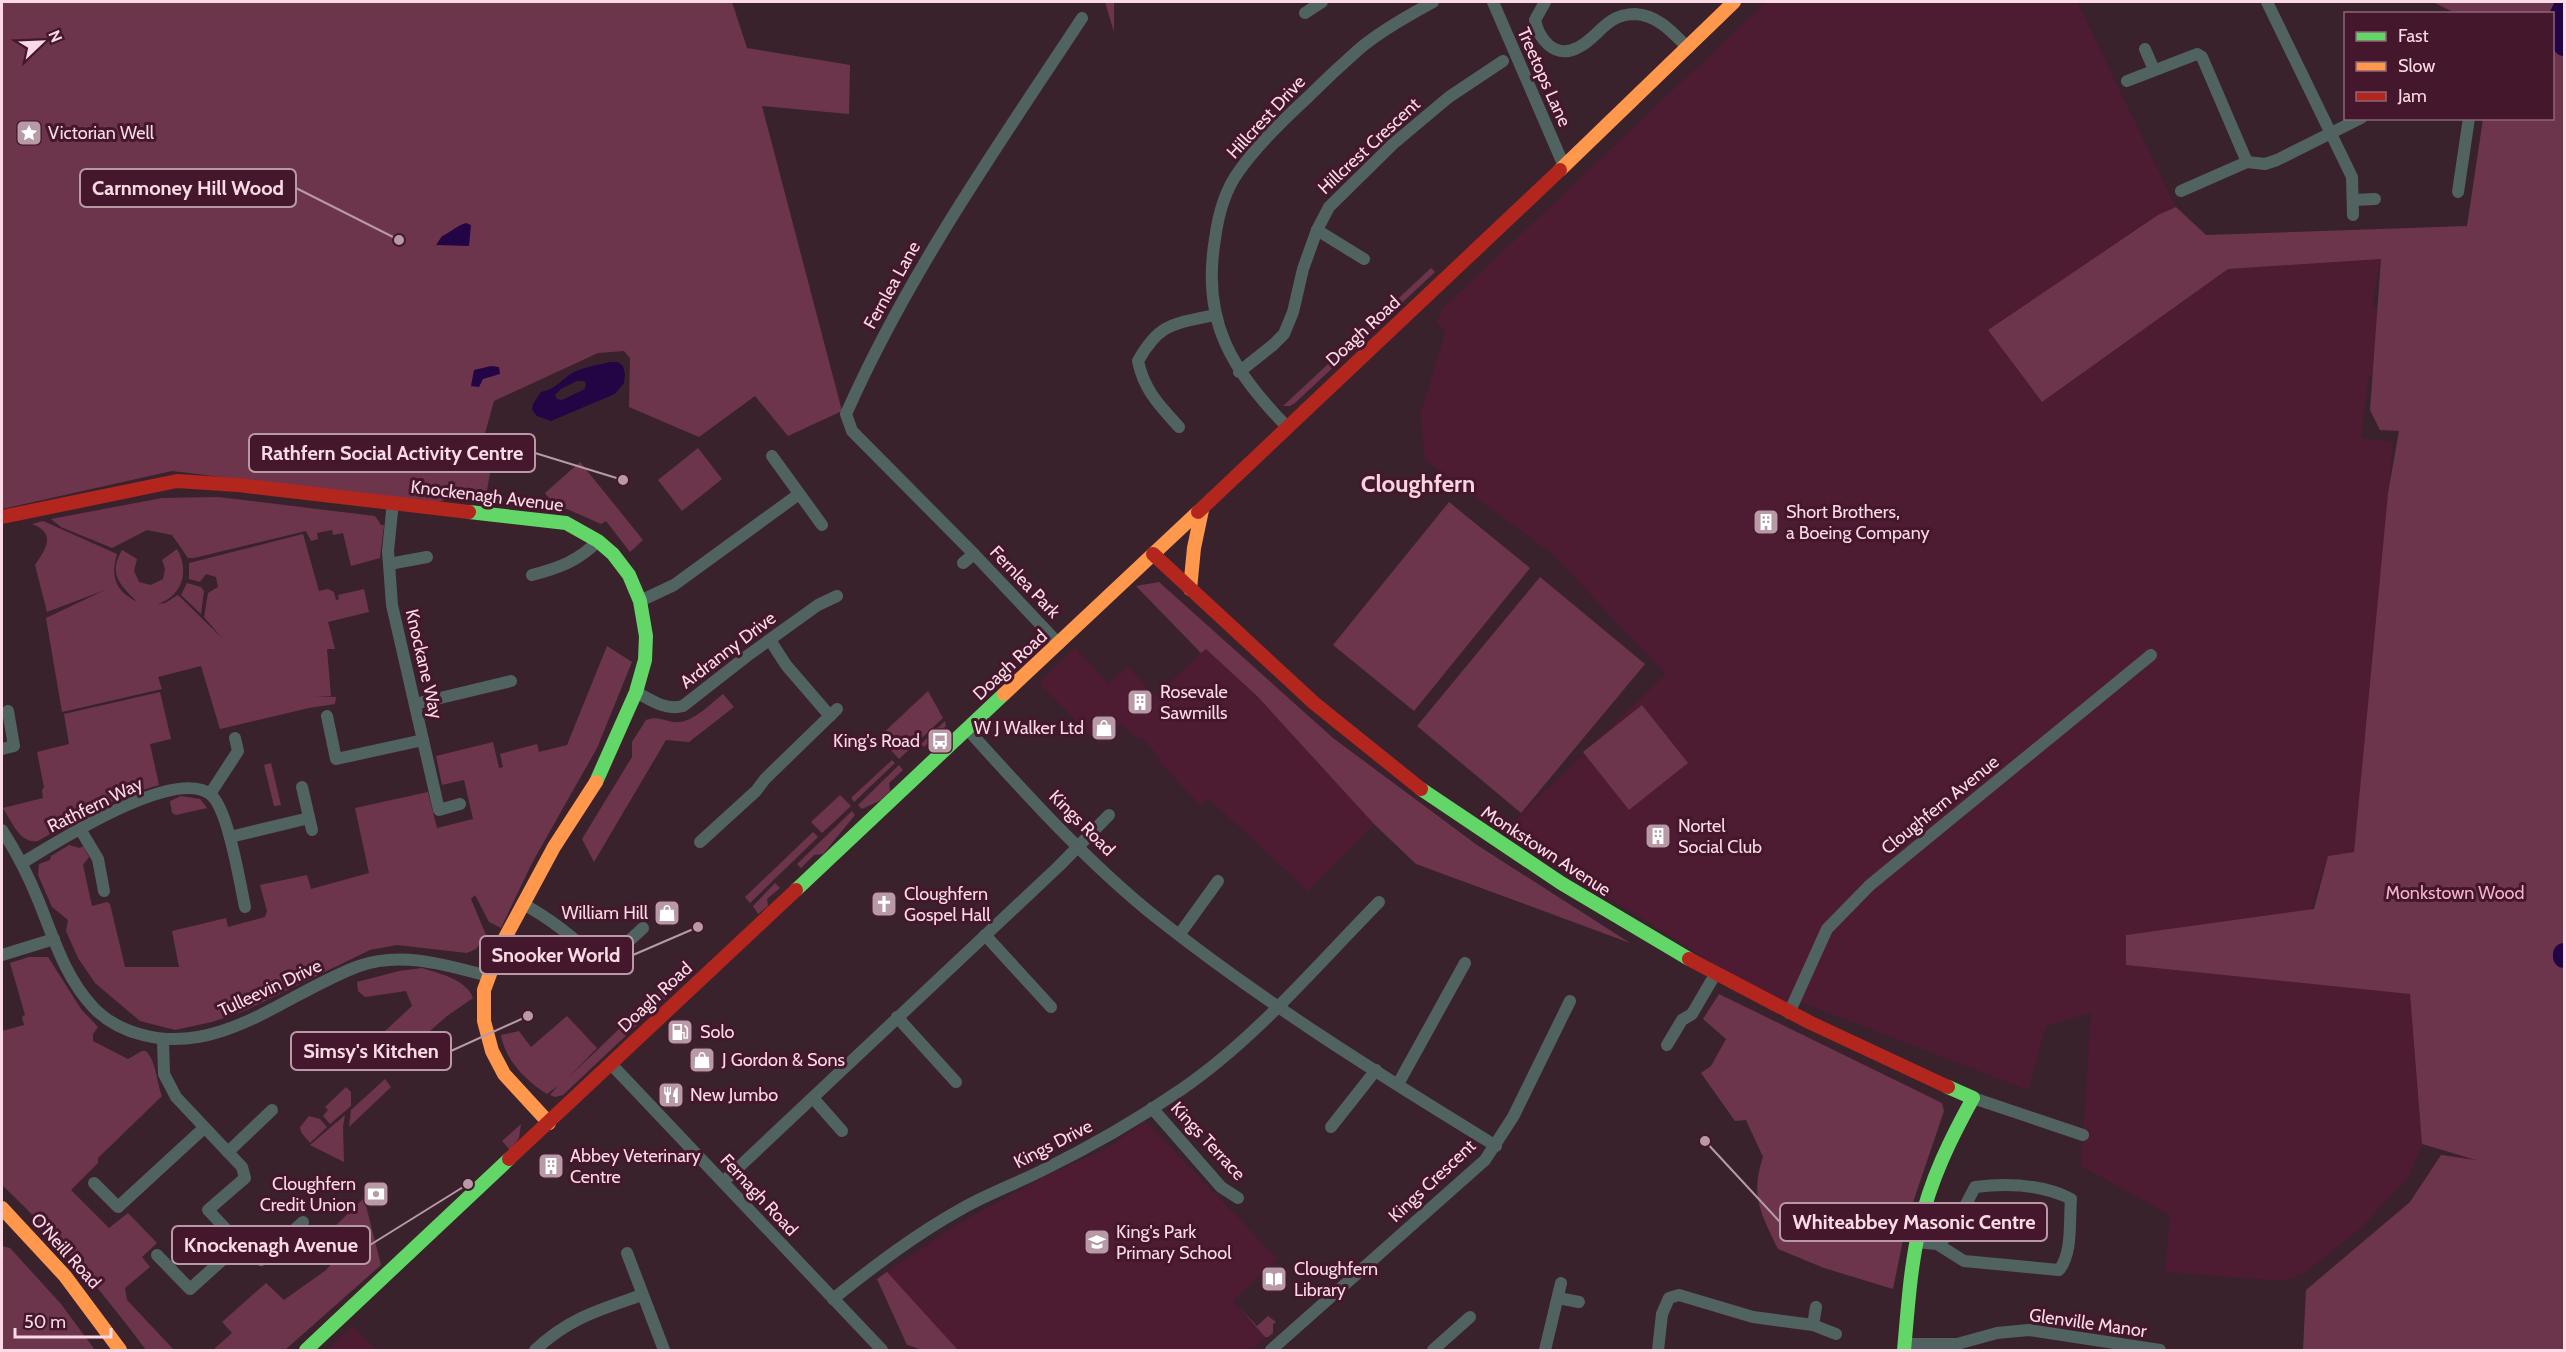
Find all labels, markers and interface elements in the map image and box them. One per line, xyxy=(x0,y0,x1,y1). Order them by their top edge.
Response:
north arrow xyxy=(12,12,72,72)
legend xyxy=(2344,12,2554,120)
street label: Treetops Lane xyxy=(1512,24,1576,130)
text: Fast xyxy=(2398,25,2429,47)
text: N xyxy=(44,27,66,45)
text: Slow xyxy=(2398,55,2435,77)
street label: Hillcrest Drive xyxy=(1222,71,1310,163)
text: Jam xyxy=(2397,85,2427,107)
street label: Hillcrest Crescent xyxy=(1313,93,1425,199)
place icon: Victorian Well xyxy=(14,118,44,148)
place label: Victorian Well xyxy=(48,122,155,144)
callout: Carnmoney Hill Wood xyxy=(80,169,296,207)
text: Carnmoney Hill Wood xyxy=(92,176,284,200)
street label: Fernlea Lane xyxy=(859,237,925,333)
street label: Doagh Road xyxy=(1321,291,1405,371)
callout: Rathfern Social Activity Centre xyxy=(249,434,535,472)
text: Rathfern Social Activity Centre xyxy=(261,441,523,465)
district label: Cloughfern xyxy=(1361,469,1475,498)
street label: Knockenagh Avenue xyxy=(409,476,565,516)
place label: Short Brothers, a Boeing Company xyxy=(1786,501,1930,544)
building icon: Short Brothers, a Boeing Company xyxy=(1751,507,1781,537)
street label: Fernlea Park xyxy=(985,541,1066,623)
street label: Knockane Way xyxy=(401,607,447,721)
street label: Ardranny Drive xyxy=(676,607,780,693)
street label: Doagh Road xyxy=(968,625,1052,705)
place label: Rosevale Sawmills xyxy=(1160,681,1228,724)
building icon: Rosevale Sawmills xyxy=(1125,687,1155,717)
shop icon: W J Walker Ltd xyxy=(1089,713,1119,743)
place label: W J Walker Ltd xyxy=(974,717,1084,739)
bus stop icon: King's Road xyxy=(925,726,955,756)
place label: King's Road xyxy=(833,730,920,752)
street label: Cloughfern Avenue xyxy=(1877,751,2003,859)
street label: Rathfern Way xyxy=(44,772,146,838)
street label: Kings Road xyxy=(1045,786,1119,860)
street label: Monkstown Avenue xyxy=(1477,801,1615,901)
place label: Nortel Social Club xyxy=(1678,815,1762,858)
building icon: Nortel Social Club xyxy=(1643,821,1673,851)
park label: Monkstown Wood xyxy=(2386,882,2524,904)
place label: Cloughfern Gospel Hall xyxy=(904,883,991,926)
church icon: Cloughfern Gospel Hall xyxy=(869,889,899,919)
shop icon: William Hill xyxy=(652,898,682,928)
place label: William Hill xyxy=(562,902,649,924)
callout: Snooker World xyxy=(480,936,633,974)
text: Snooker World xyxy=(491,943,621,967)
street label: Tulleevin Drive xyxy=(215,954,325,1022)
street label: Doagh Road xyxy=(613,957,697,1037)
fuel station icon: Solo xyxy=(665,1017,695,1047)
place label: Solo xyxy=(700,1021,735,1043)
callout: Simsy's Kitchen xyxy=(291,1032,451,1070)
text: Simsy's Kitchen xyxy=(303,1039,439,1063)
shop icon: J Gordon & Sons xyxy=(687,1045,717,1075)
place label: J Gordon & Sons xyxy=(721,1049,845,1071)
restaurant icon: New Jumbo xyxy=(656,1080,686,1110)
place label: New Jumbo xyxy=(690,1084,778,1106)
street label: Kings Terrace xyxy=(1166,1097,1250,1185)
street label: Kings Drive xyxy=(1010,1115,1096,1173)
street label: Kings Crescent xyxy=(1384,1135,1480,1227)
place label: Abbey Veterinary Centre xyxy=(570,1145,701,1188)
street label: Fernagh Road xyxy=(715,1149,803,1241)
building icon: Abbey Veterinary Centre xyxy=(536,1151,566,1181)
place label: Cloughfern Credit Union xyxy=(260,1173,356,1216)
bank icon: Cloughfern Credit Union xyxy=(361,1179,391,1209)
callout: Whiteabbey Masonic Centre xyxy=(1780,1203,2047,1241)
street label: O'Neill Road xyxy=(26,1209,106,1293)
text: Whiteabbey Masonic Centre xyxy=(1792,1210,2036,1234)
place label: King's Park Primary School xyxy=(1116,1221,1232,1264)
callout: Knockenagh Avenue xyxy=(172,1226,370,1264)
school or university icon: King's Park Primary School xyxy=(1082,1227,1112,1257)
text: Knockenagh Avenue xyxy=(184,1233,358,1257)
place label: Cloughfern Library xyxy=(1294,1258,1378,1301)
library icon: Cloughfern Library xyxy=(1259,1264,1289,1294)
scale bar xyxy=(15,1301,111,1339)
street label: Glenville Manor xyxy=(2028,1304,2148,1342)
text: 50 m xyxy=(24,1311,66,1333)

